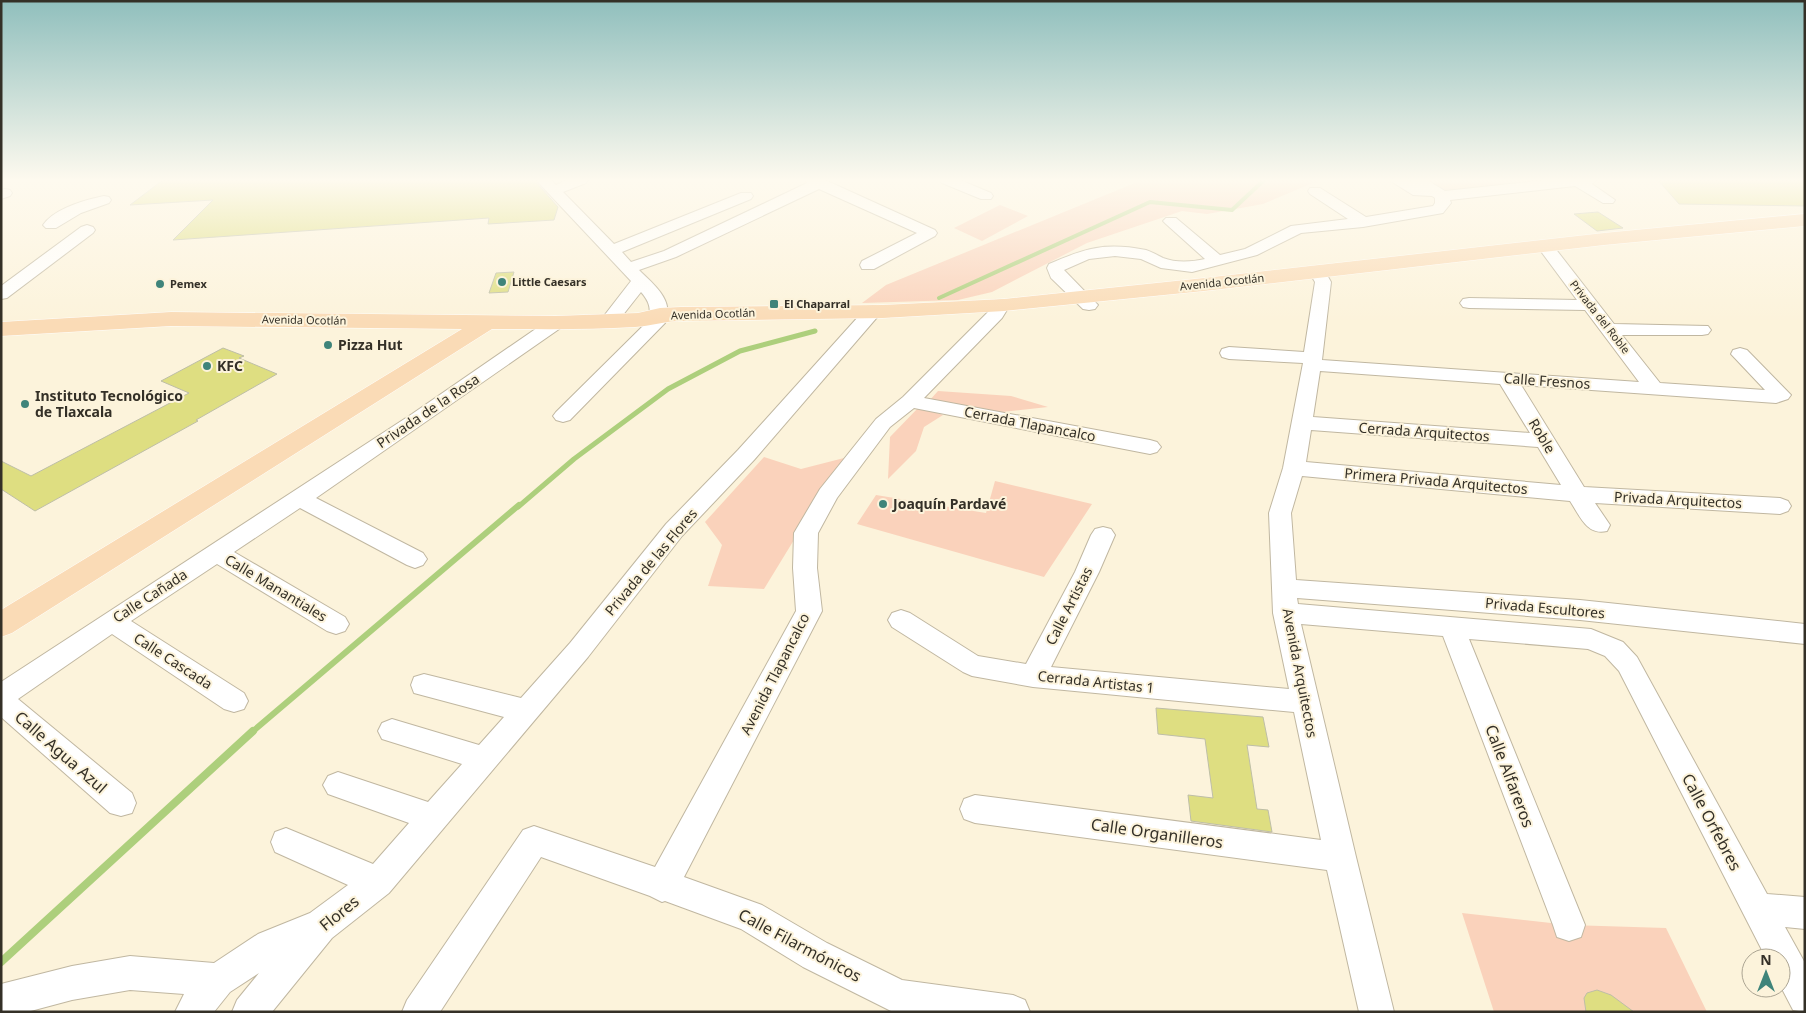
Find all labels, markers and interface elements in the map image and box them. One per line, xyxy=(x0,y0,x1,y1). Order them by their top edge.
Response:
street label: Avenida Ocotlán xyxy=(1179,270,1265,293)
place label: Little Caesars xyxy=(512,274,587,289)
place label: Pemex xyxy=(170,276,207,291)
marker: Little Caesars xyxy=(496,276,508,288)
street label: Privada del Roble xyxy=(1567,277,1634,357)
marker: Pemex xyxy=(154,278,166,290)
place label: El Chaparral xyxy=(784,296,850,311)
marker: El Chaparral xyxy=(768,298,780,310)
street label: Avenida Ocotlán xyxy=(670,305,755,322)
street label: Avenida Ocotlán xyxy=(262,311,346,328)
place label: Pizza Hut xyxy=(338,335,403,354)
marker: Pizza Hut xyxy=(322,339,334,351)
place label: KFC xyxy=(217,356,243,375)
marker: KFC xyxy=(201,360,213,372)
street label: Calle Fresnos xyxy=(1503,368,1591,393)
street label: Privada de la Rosa xyxy=(373,369,483,452)
place label: Instituto Tecnológico de Tlaxcala xyxy=(35,386,183,421)
marker: Instituto Tecnológico de Tlaxcala xyxy=(19,398,31,410)
street label: Cerrada Tlapancalco xyxy=(963,401,1098,446)
street label: Roble xyxy=(1525,415,1560,457)
street label: Cerrada Arquitectos xyxy=(1358,417,1490,446)
street label: Primera Privada Arquitectos xyxy=(1344,463,1529,498)
street label: Privada Arquitectos xyxy=(1614,487,1743,512)
place label: Joaquín Pardavé xyxy=(891,494,1006,513)
marker: Joaquín Pardavé xyxy=(877,498,889,510)
street label: Privada de las Flores xyxy=(600,504,701,619)
street label: Calle Manantiales xyxy=(222,550,331,626)
street label: Calle Artistas xyxy=(1041,563,1096,648)
street label: Calle Cañada xyxy=(109,564,191,627)
street label: Privada Escultores xyxy=(1484,593,1606,622)
street label: Avenida Arquitectos xyxy=(1279,607,1322,740)
street label: Avenida Tlapancalco xyxy=(736,610,813,738)
street label: Calle Cascada xyxy=(130,628,216,693)
street label: Cerrada Artistas 1 xyxy=(1037,666,1155,697)
street label: Calle Agua Azul xyxy=(10,706,112,798)
street label: Calle Alfareros xyxy=(1480,721,1540,831)
street label: Calle Orfebres xyxy=(1677,770,1747,874)
street label: Calle Organilleros xyxy=(1090,813,1224,853)
street label: Flores xyxy=(315,890,363,936)
street label: Calle Filarmónicos xyxy=(735,903,865,987)
north arrow xyxy=(1741,948,1791,998)
text: N xyxy=(1760,950,1772,969)

